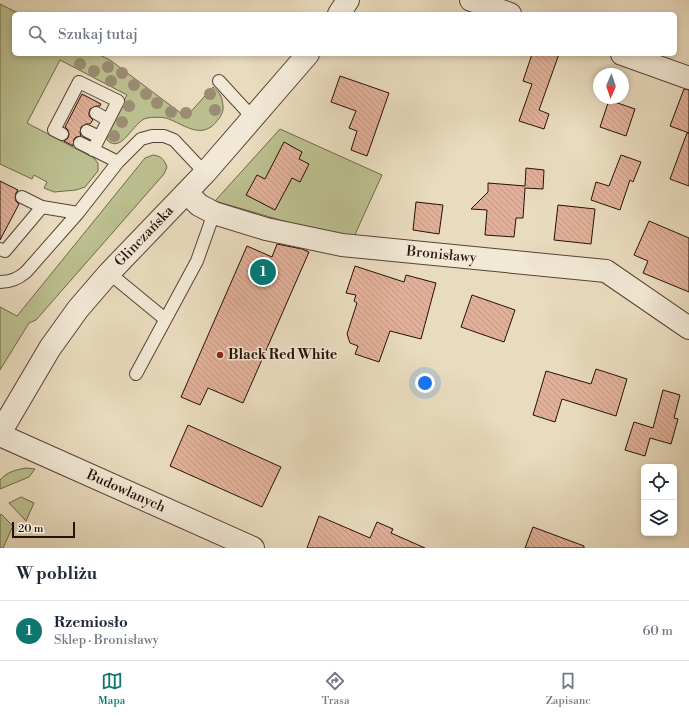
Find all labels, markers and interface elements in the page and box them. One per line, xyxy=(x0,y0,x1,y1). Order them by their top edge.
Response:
search box xyxy=(12,12,677,56)
icon: search xyxy=(26,23,48,45)
text: Szukaj tutaj xyxy=(58,25,138,44)
north arrow xyxy=(593,68,629,104)
street label: Glinczańska xyxy=(111,201,178,271)
street label: Bronisławy xyxy=(405,242,478,267)
pin: 1 xyxy=(250,257,276,287)
place label: Black Red White xyxy=(228,346,338,364)
marker: Black Red White xyxy=(215,350,225,360)
your location xyxy=(415,373,435,393)
map controls xyxy=(641,464,677,536)
button: locate xyxy=(641,464,677,500)
street label: Budowlanych xyxy=(83,465,169,517)
button: layers xyxy=(641,500,677,536)
scale bar xyxy=(12,520,75,539)
text: 20 m xyxy=(18,522,43,536)
text: W pobliżu xyxy=(16,563,97,585)
text: Rzemiosło xyxy=(54,613,128,632)
text: 1 xyxy=(26,623,32,639)
text: 60 m xyxy=(642,623,673,639)
text: Sklep · Bronisławy xyxy=(54,632,159,648)
tab: Mapa xyxy=(98,670,125,708)
tab: Trasa xyxy=(322,670,349,708)
tab: Zapisane xyxy=(546,670,591,708)

